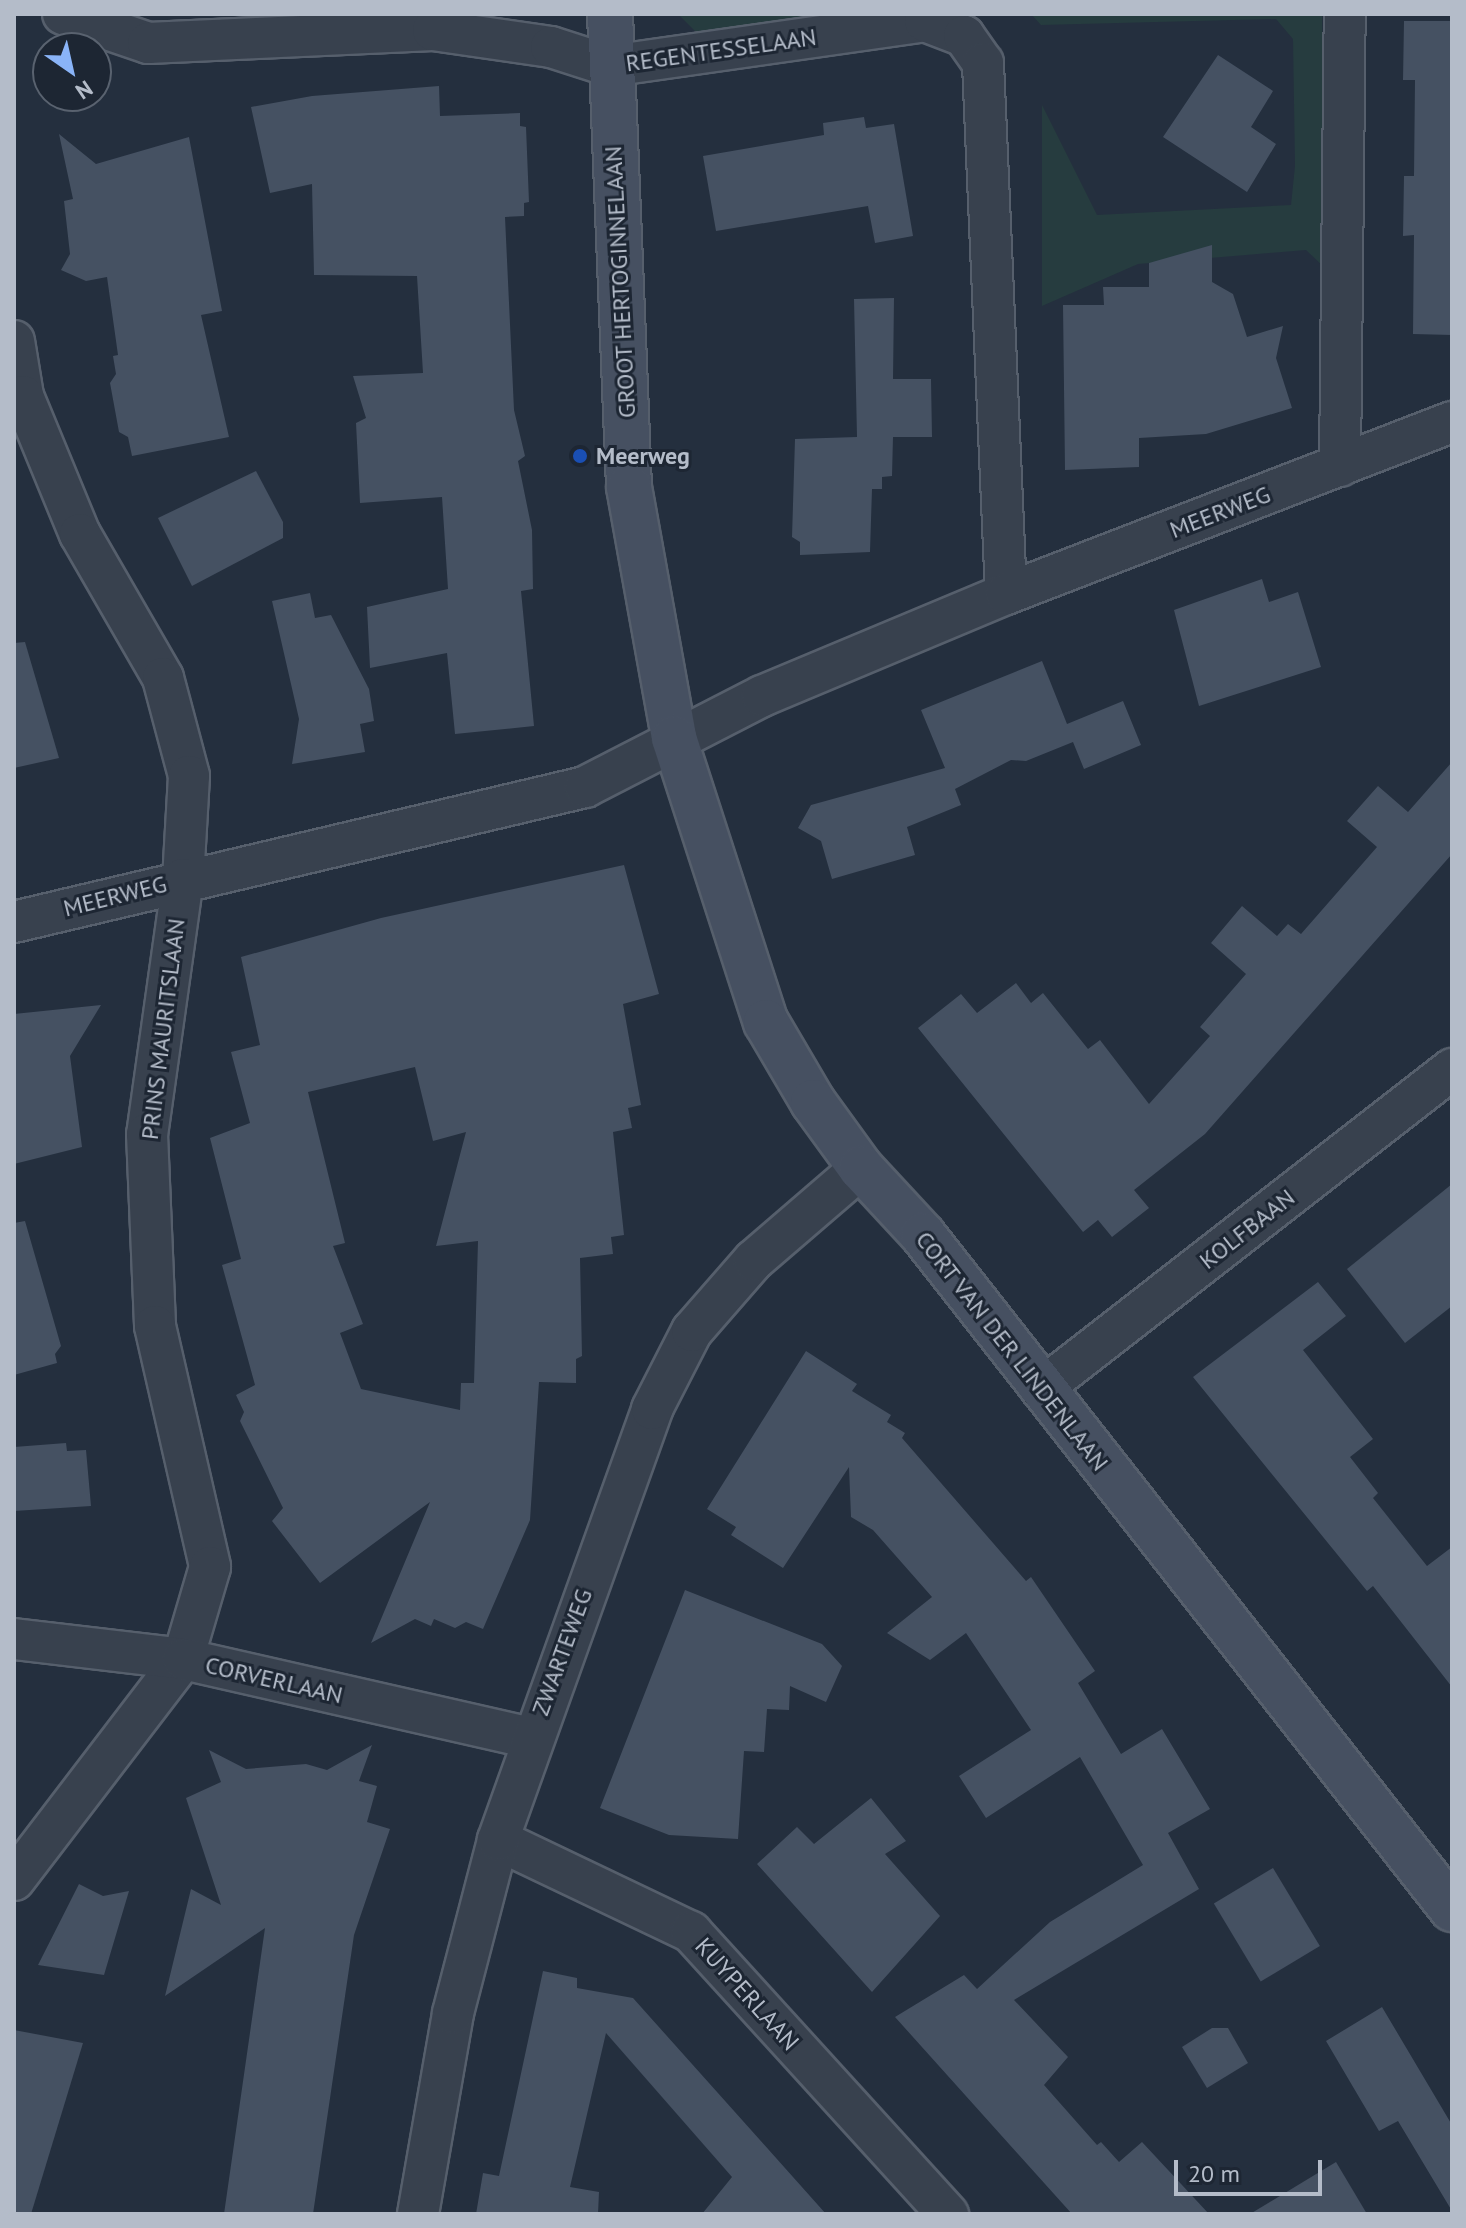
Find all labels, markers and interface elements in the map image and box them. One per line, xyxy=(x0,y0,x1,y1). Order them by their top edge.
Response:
street label: REGENTESSELAAN xyxy=(624,22,818,78)
north arrow xyxy=(32,32,112,112)
text: N xyxy=(70,75,98,106)
street label: GROOT HERTOGINNELAAN xyxy=(598,145,642,419)
place label: Meerweg xyxy=(596,442,690,470)
marker: Meerweg xyxy=(571,447,589,465)
street label: MEERWEG xyxy=(1166,480,1274,544)
street label: MEERWEG xyxy=(60,869,170,923)
street label: PRINS MAURITSLAAN xyxy=(135,917,191,1141)
street label: KOLFBAAN xyxy=(1194,1183,1300,1275)
street label: CORT VAN DER LINDENLAAN xyxy=(909,1225,1115,1477)
street label: ZWARTEWEG xyxy=(526,1585,598,1719)
street label: CORVERLAAN xyxy=(202,1650,346,1710)
street label: KUYPERLAAN xyxy=(689,1932,805,2056)
scale bar xyxy=(1178,2144,1326,2194)
text: 20 m xyxy=(1188,2158,1240,2189)

